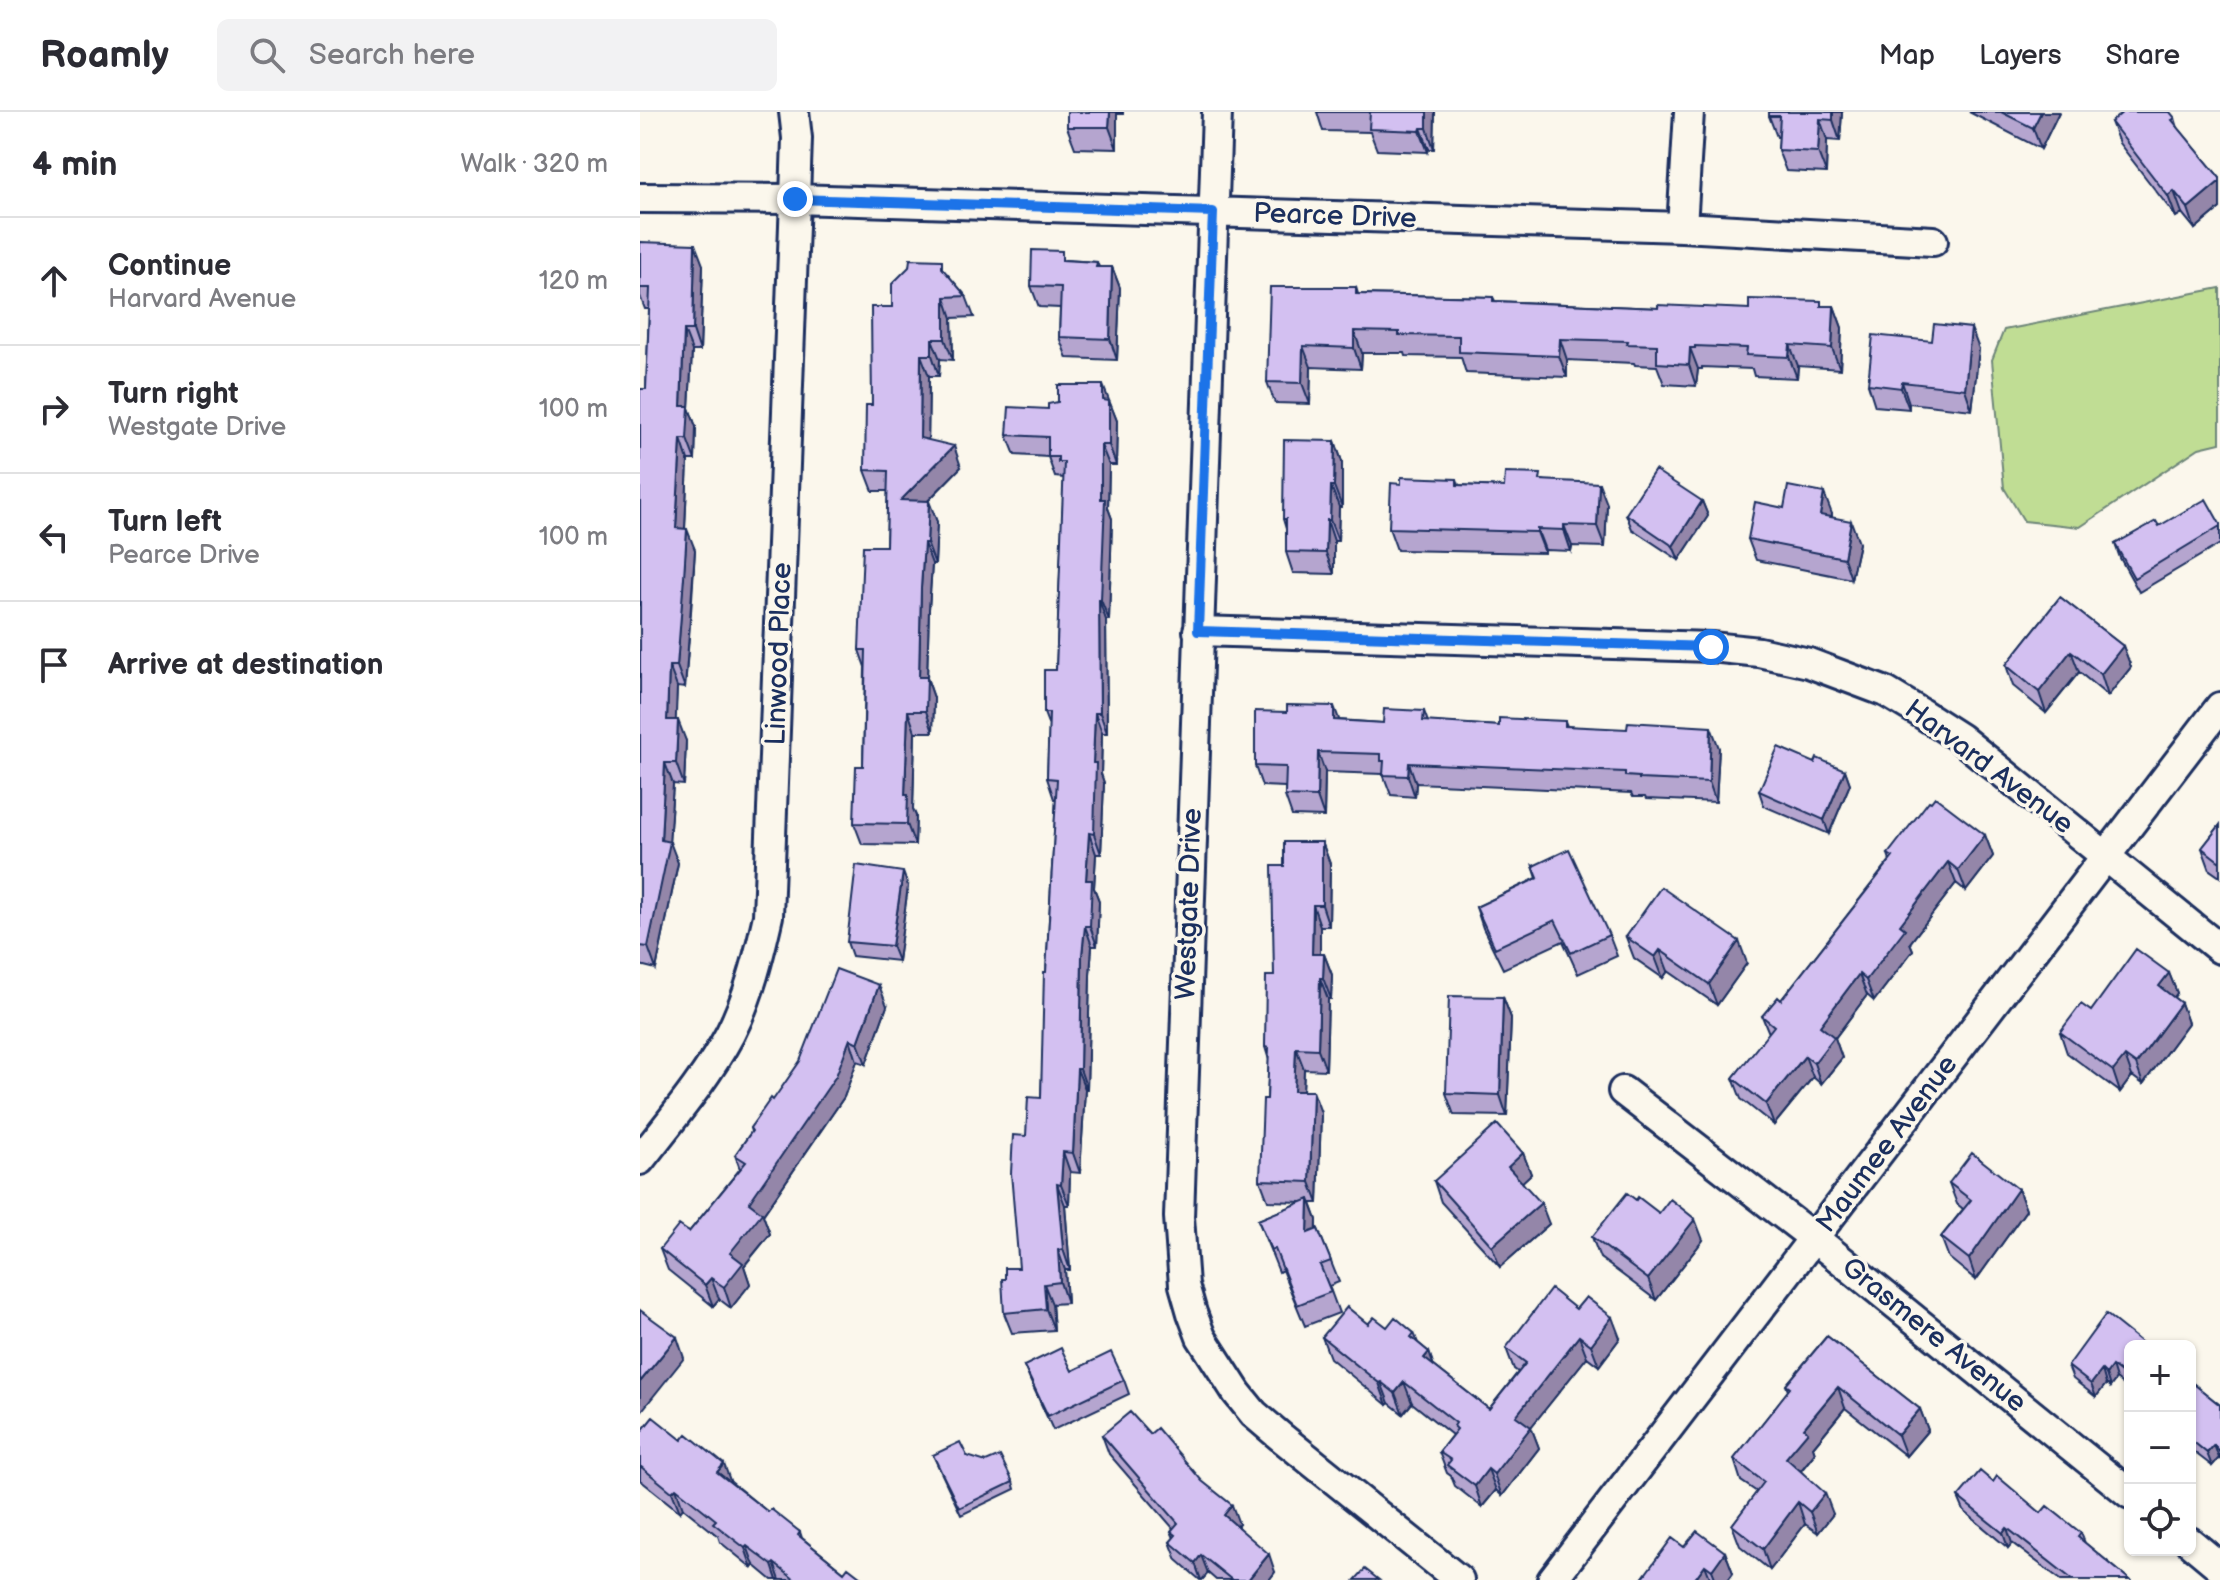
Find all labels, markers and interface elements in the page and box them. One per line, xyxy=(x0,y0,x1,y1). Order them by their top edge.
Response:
search box xyxy=(217,19,777,91)
text: Roamly xyxy=(40,33,169,78)
icon: search xyxy=(245,33,289,77)
text: Search here xyxy=(309,37,475,73)
text: Map xyxy=(1879,39,1935,72)
text: Layers xyxy=(1979,39,2062,72)
text: Share xyxy=(2106,39,2180,72)
text: 4 min xyxy=(32,144,118,185)
text: Walk · 320 m xyxy=(460,149,608,180)
route end xyxy=(777,181,813,217)
street label: Pearce Drive xyxy=(1253,197,1417,235)
text: Continue xyxy=(108,248,231,284)
icon: ahead xyxy=(32,259,76,303)
text: 120 m xyxy=(539,266,608,297)
text: Harvard Avenue xyxy=(108,284,296,315)
text: Turn right xyxy=(108,376,239,412)
icon: right xyxy=(32,387,76,431)
text: 100 m xyxy=(539,394,608,425)
text: Westgate Drive xyxy=(108,412,286,443)
text: Turn left xyxy=(108,504,222,540)
icon: left xyxy=(32,515,76,559)
text: 100 m xyxy=(539,522,608,553)
text: Pearce Drive xyxy=(108,540,260,571)
street label: Linwood Place xyxy=(759,562,799,746)
route start xyxy=(1693,629,1729,665)
icon: arrive xyxy=(32,643,76,687)
text: Arrive at destination xyxy=(108,647,384,683)
street label: Harvard Avenue xyxy=(1898,693,2080,841)
street label: Westgate Drive xyxy=(1169,807,1209,1001)
street label: Maumee Avenue xyxy=(1810,1049,1964,1239)
street label: Grasmere Avenue xyxy=(1835,1251,2033,1419)
map controls xyxy=(2124,1340,2196,1556)
button: + xyxy=(2124,1340,2196,1412)
button: − xyxy=(2124,1412,2196,1484)
button: locate xyxy=(2124,1484,2196,1556)

